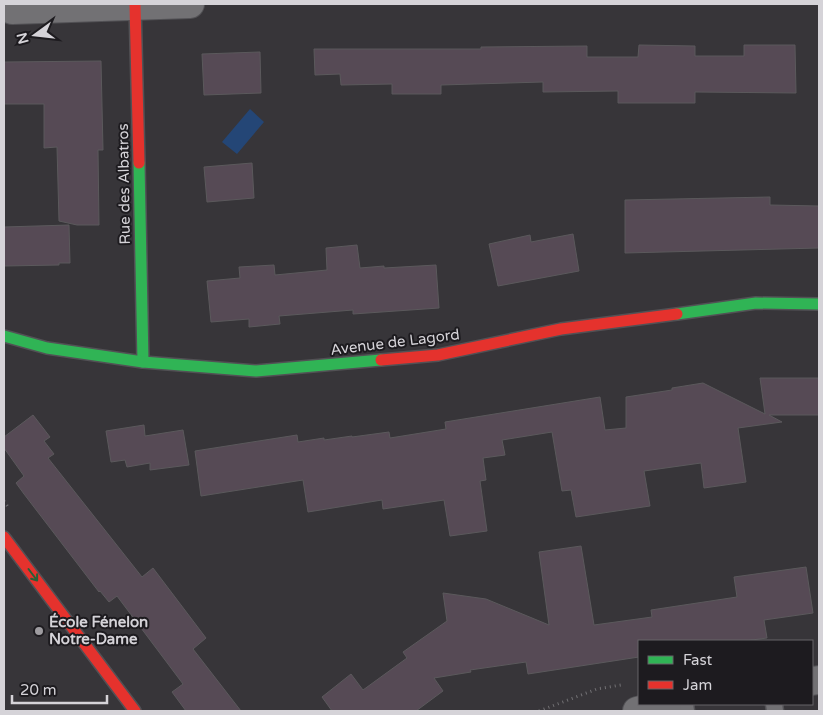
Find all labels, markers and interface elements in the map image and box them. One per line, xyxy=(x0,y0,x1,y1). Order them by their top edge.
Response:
north arrow xyxy=(10,10,60,60)
text: N xyxy=(13,31,33,46)
street label: Rue des Albatros xyxy=(114,123,134,245)
street label: Avenue de Lagord xyxy=(329,325,461,359)
one-way arrow xyxy=(28,568,39,581)
place label: École Fénelon Notre-Dame xyxy=(49,612,148,648)
marker: École Fénelon Notre-Dame xyxy=(33,625,45,637)
legend xyxy=(638,640,813,705)
text: Fast xyxy=(683,651,713,669)
scale bar xyxy=(12,672,108,704)
text: Jam xyxy=(683,676,712,694)
text: 20 m xyxy=(20,681,57,699)

